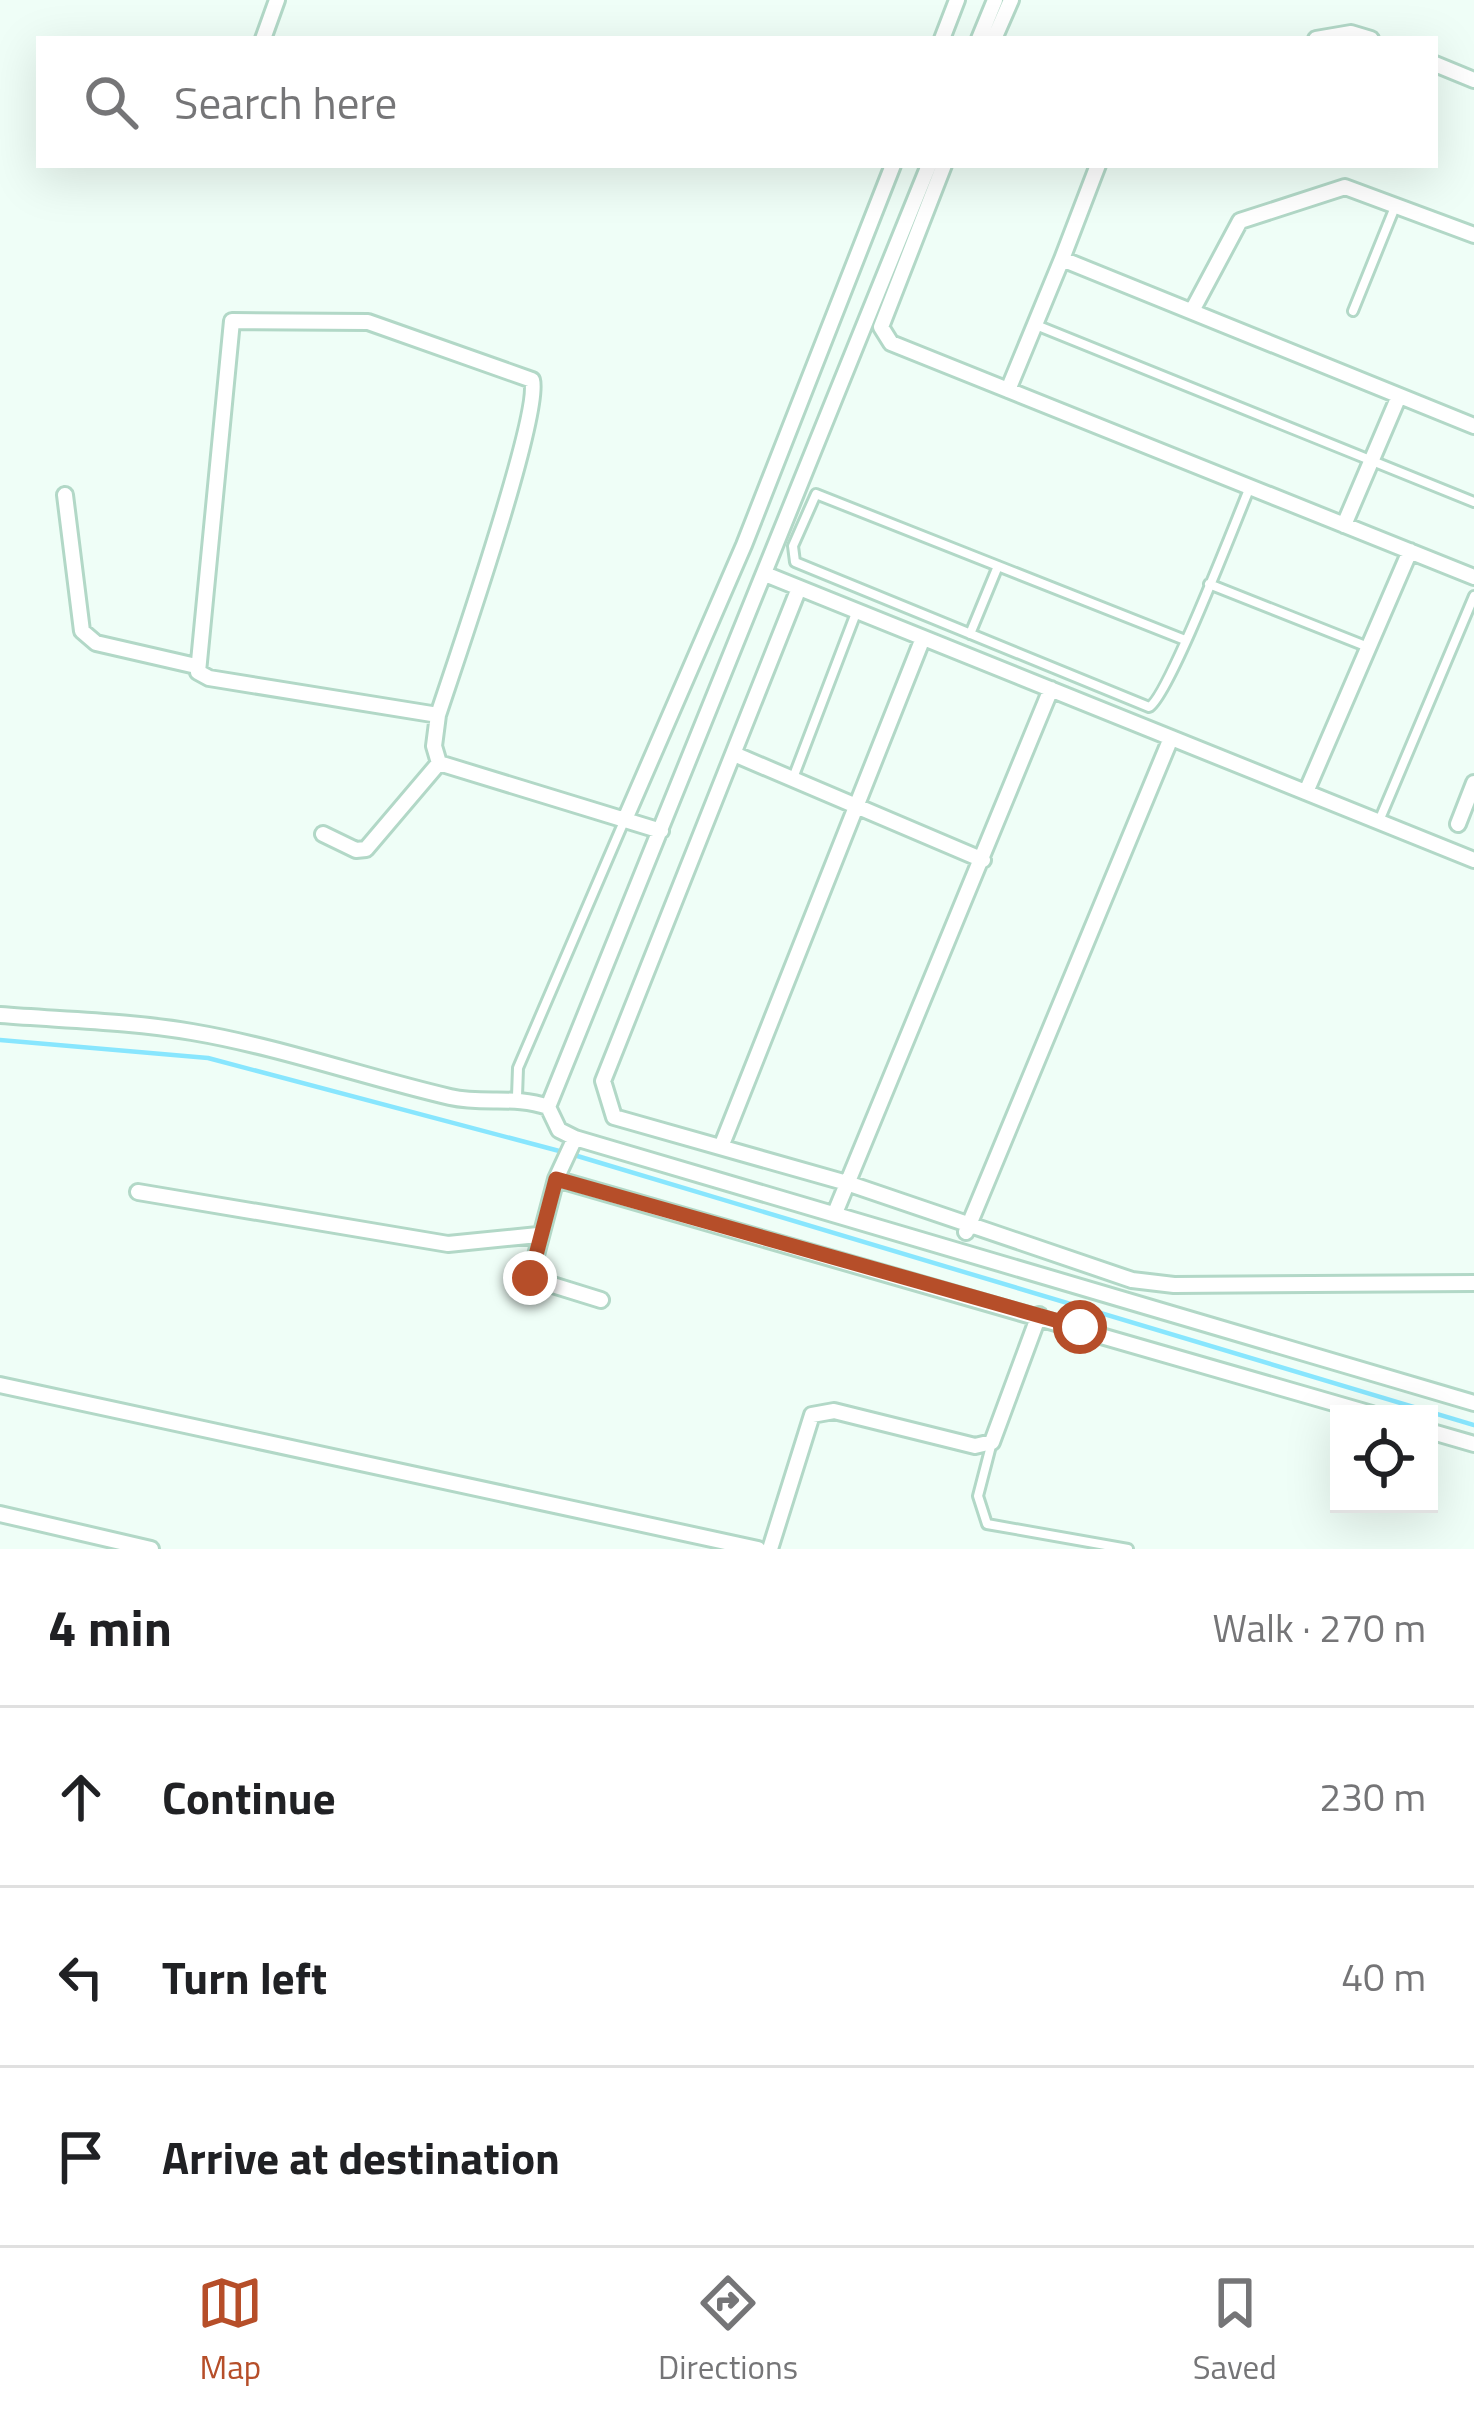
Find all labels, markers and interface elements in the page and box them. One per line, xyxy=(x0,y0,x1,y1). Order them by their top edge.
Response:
search box xyxy=(36,36,1438,168)
text: Search here xyxy=(174,68,397,136)
icon: search xyxy=(78,69,144,135)
route end xyxy=(503,1251,557,1305)
route start xyxy=(1053,1300,1107,1354)
map controls xyxy=(1330,1405,1438,1513)
button: locate xyxy=(1330,1405,1438,1513)
text: 4 min xyxy=(48,1588,172,1666)
text: Walk · 270 m xyxy=(1212,1598,1426,1657)
text: Continue xyxy=(162,1763,336,1831)
icon: ahead xyxy=(48,1764,114,1830)
text: 230 m xyxy=(1319,1767,1426,1826)
text: Turn left xyxy=(162,1943,327,2011)
icon: left xyxy=(48,1944,114,2010)
text: 40 m xyxy=(1341,1947,1426,2006)
text: Arrive at destination xyxy=(162,2123,560,2191)
icon: arrive xyxy=(48,2124,114,2190)
tab: Map xyxy=(197,2270,263,2392)
tab: Directions xyxy=(658,2270,798,2392)
tab: Saved xyxy=(1193,2270,1277,2392)

